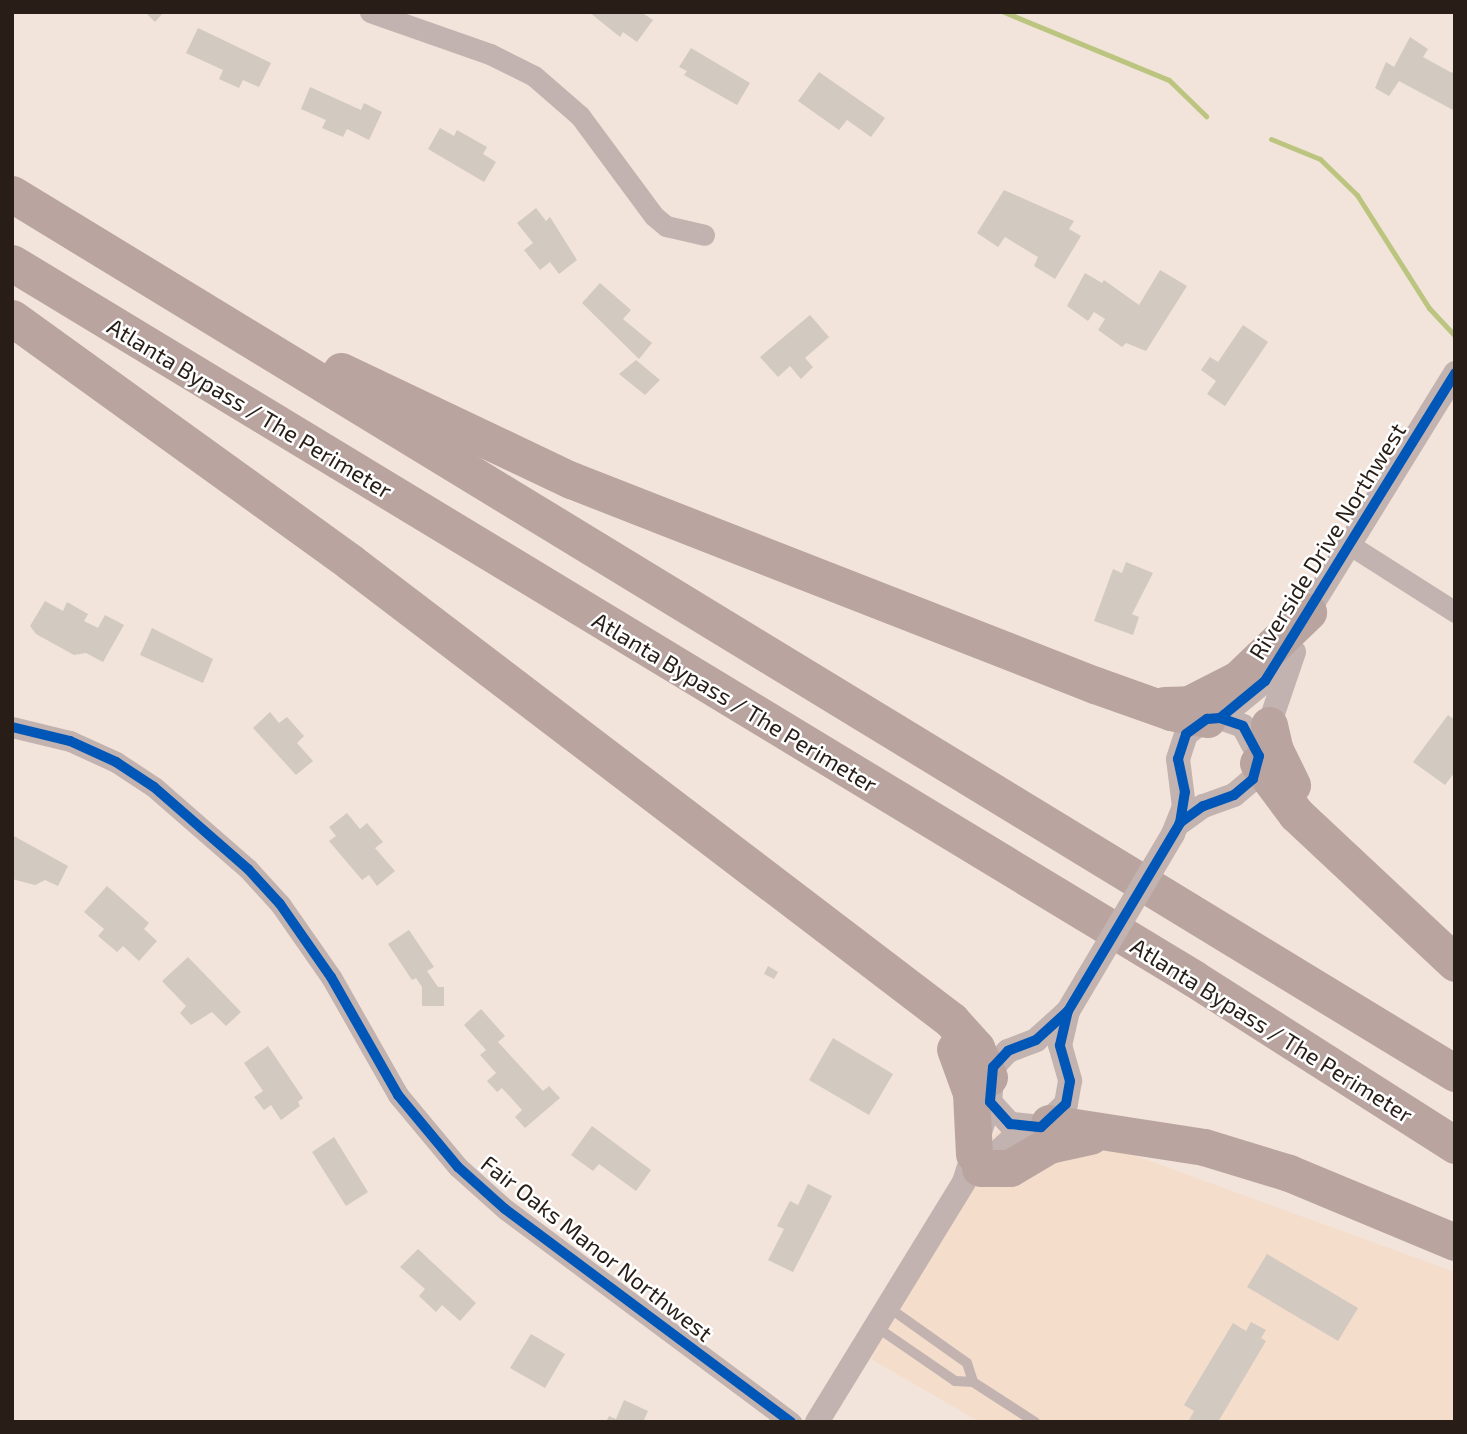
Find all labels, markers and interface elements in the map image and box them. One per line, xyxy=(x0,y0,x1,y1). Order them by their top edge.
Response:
street label: Atlanta Bypass / The Perimeter xyxy=(102,312,398,504)
street label: Riverside Drive Northwest xyxy=(1243,418,1411,664)
street label: Atlanta Bypass / The Perimeter xyxy=(587,606,883,798)
street label: Atlanta Bypass / The Perimeter xyxy=(1126,931,1418,1129)
street label: Fair Oaks Manor Northwest xyxy=(475,1149,719,1347)

